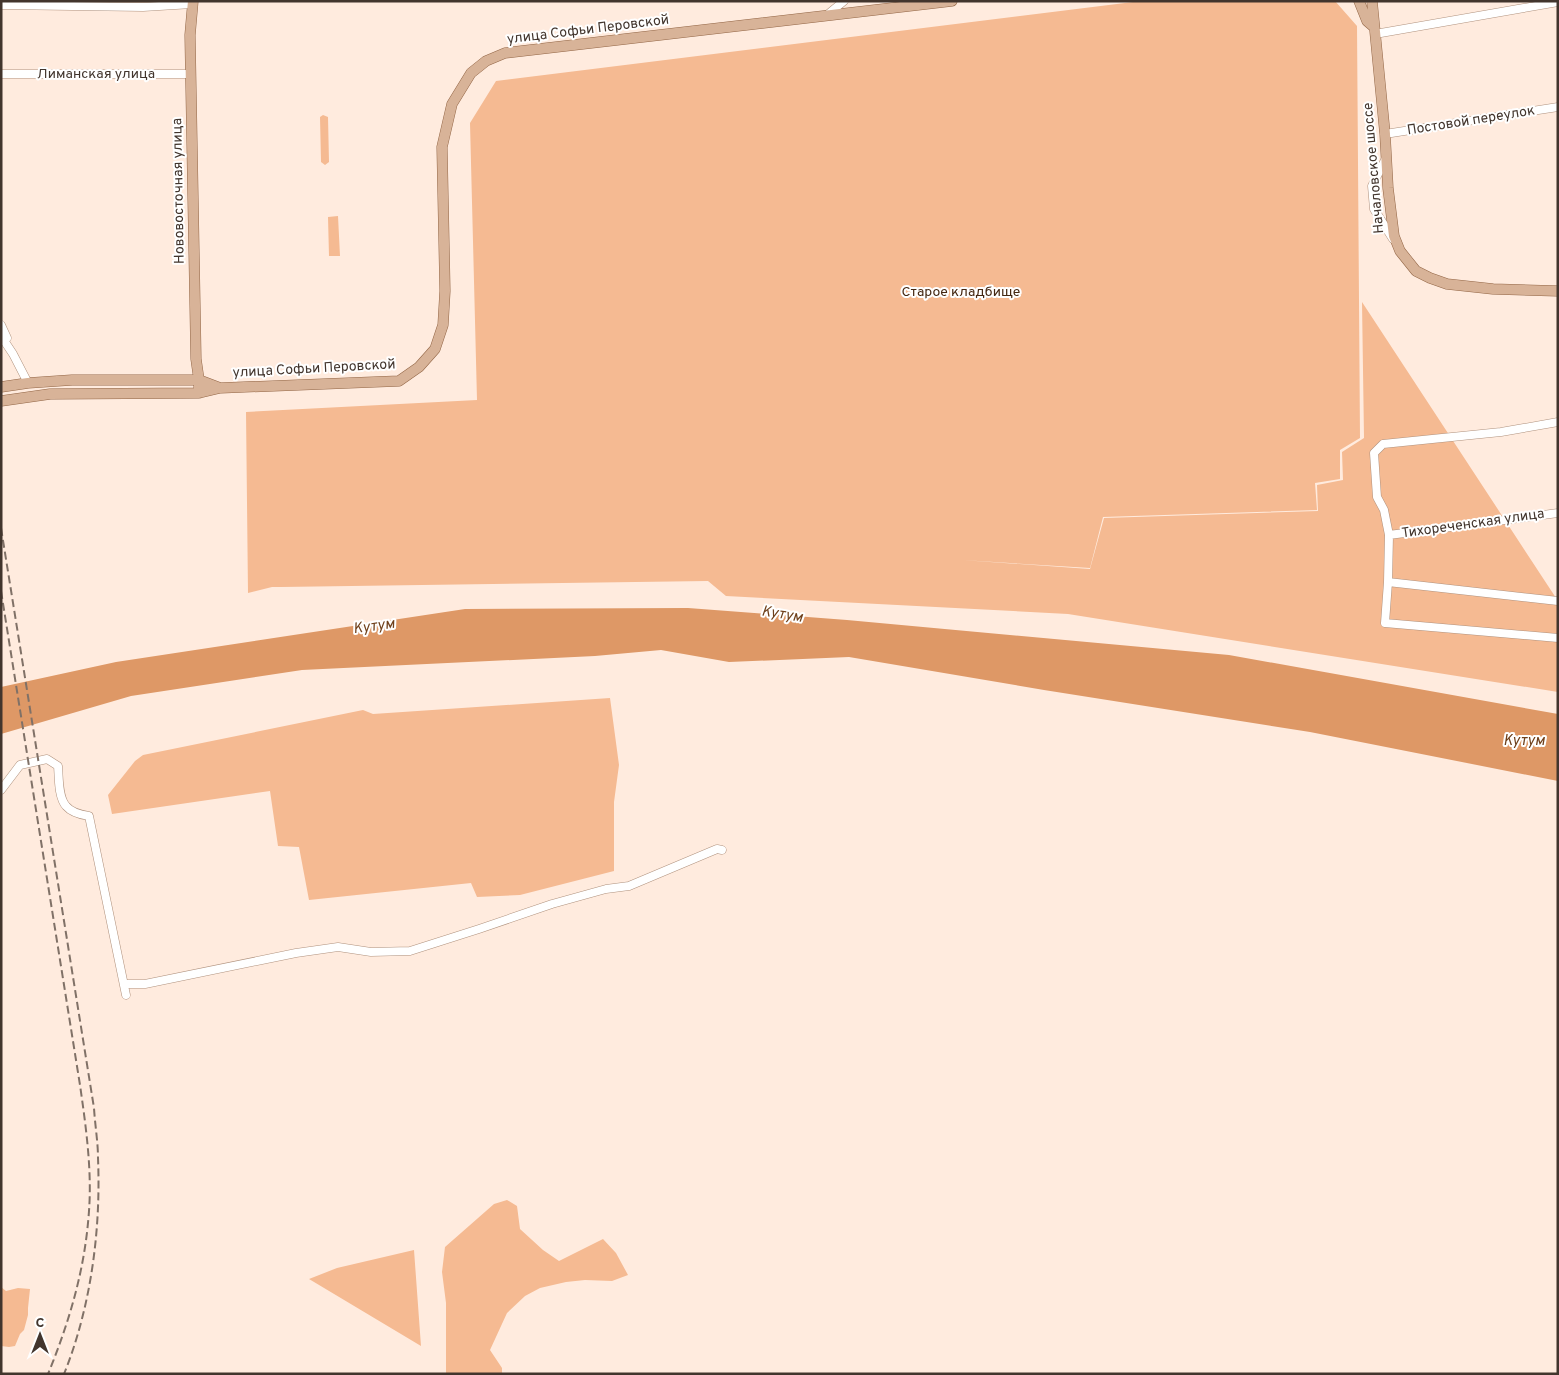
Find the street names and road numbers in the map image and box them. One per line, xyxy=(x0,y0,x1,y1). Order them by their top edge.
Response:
street label: улица Софьи Перовской xyxy=(506,12,670,48)
street label: Лиманская улица xyxy=(37,66,155,83)
street label: Началовское шоссе xyxy=(1360,102,1388,234)
street label: Постовой переулок xyxy=(1406,102,1536,140)
street label: Нововосточная улица xyxy=(169,118,189,264)
street label: улица Софьи Перовской xyxy=(232,356,396,382)
street label: Тихореченская улица xyxy=(1401,506,1545,542)

